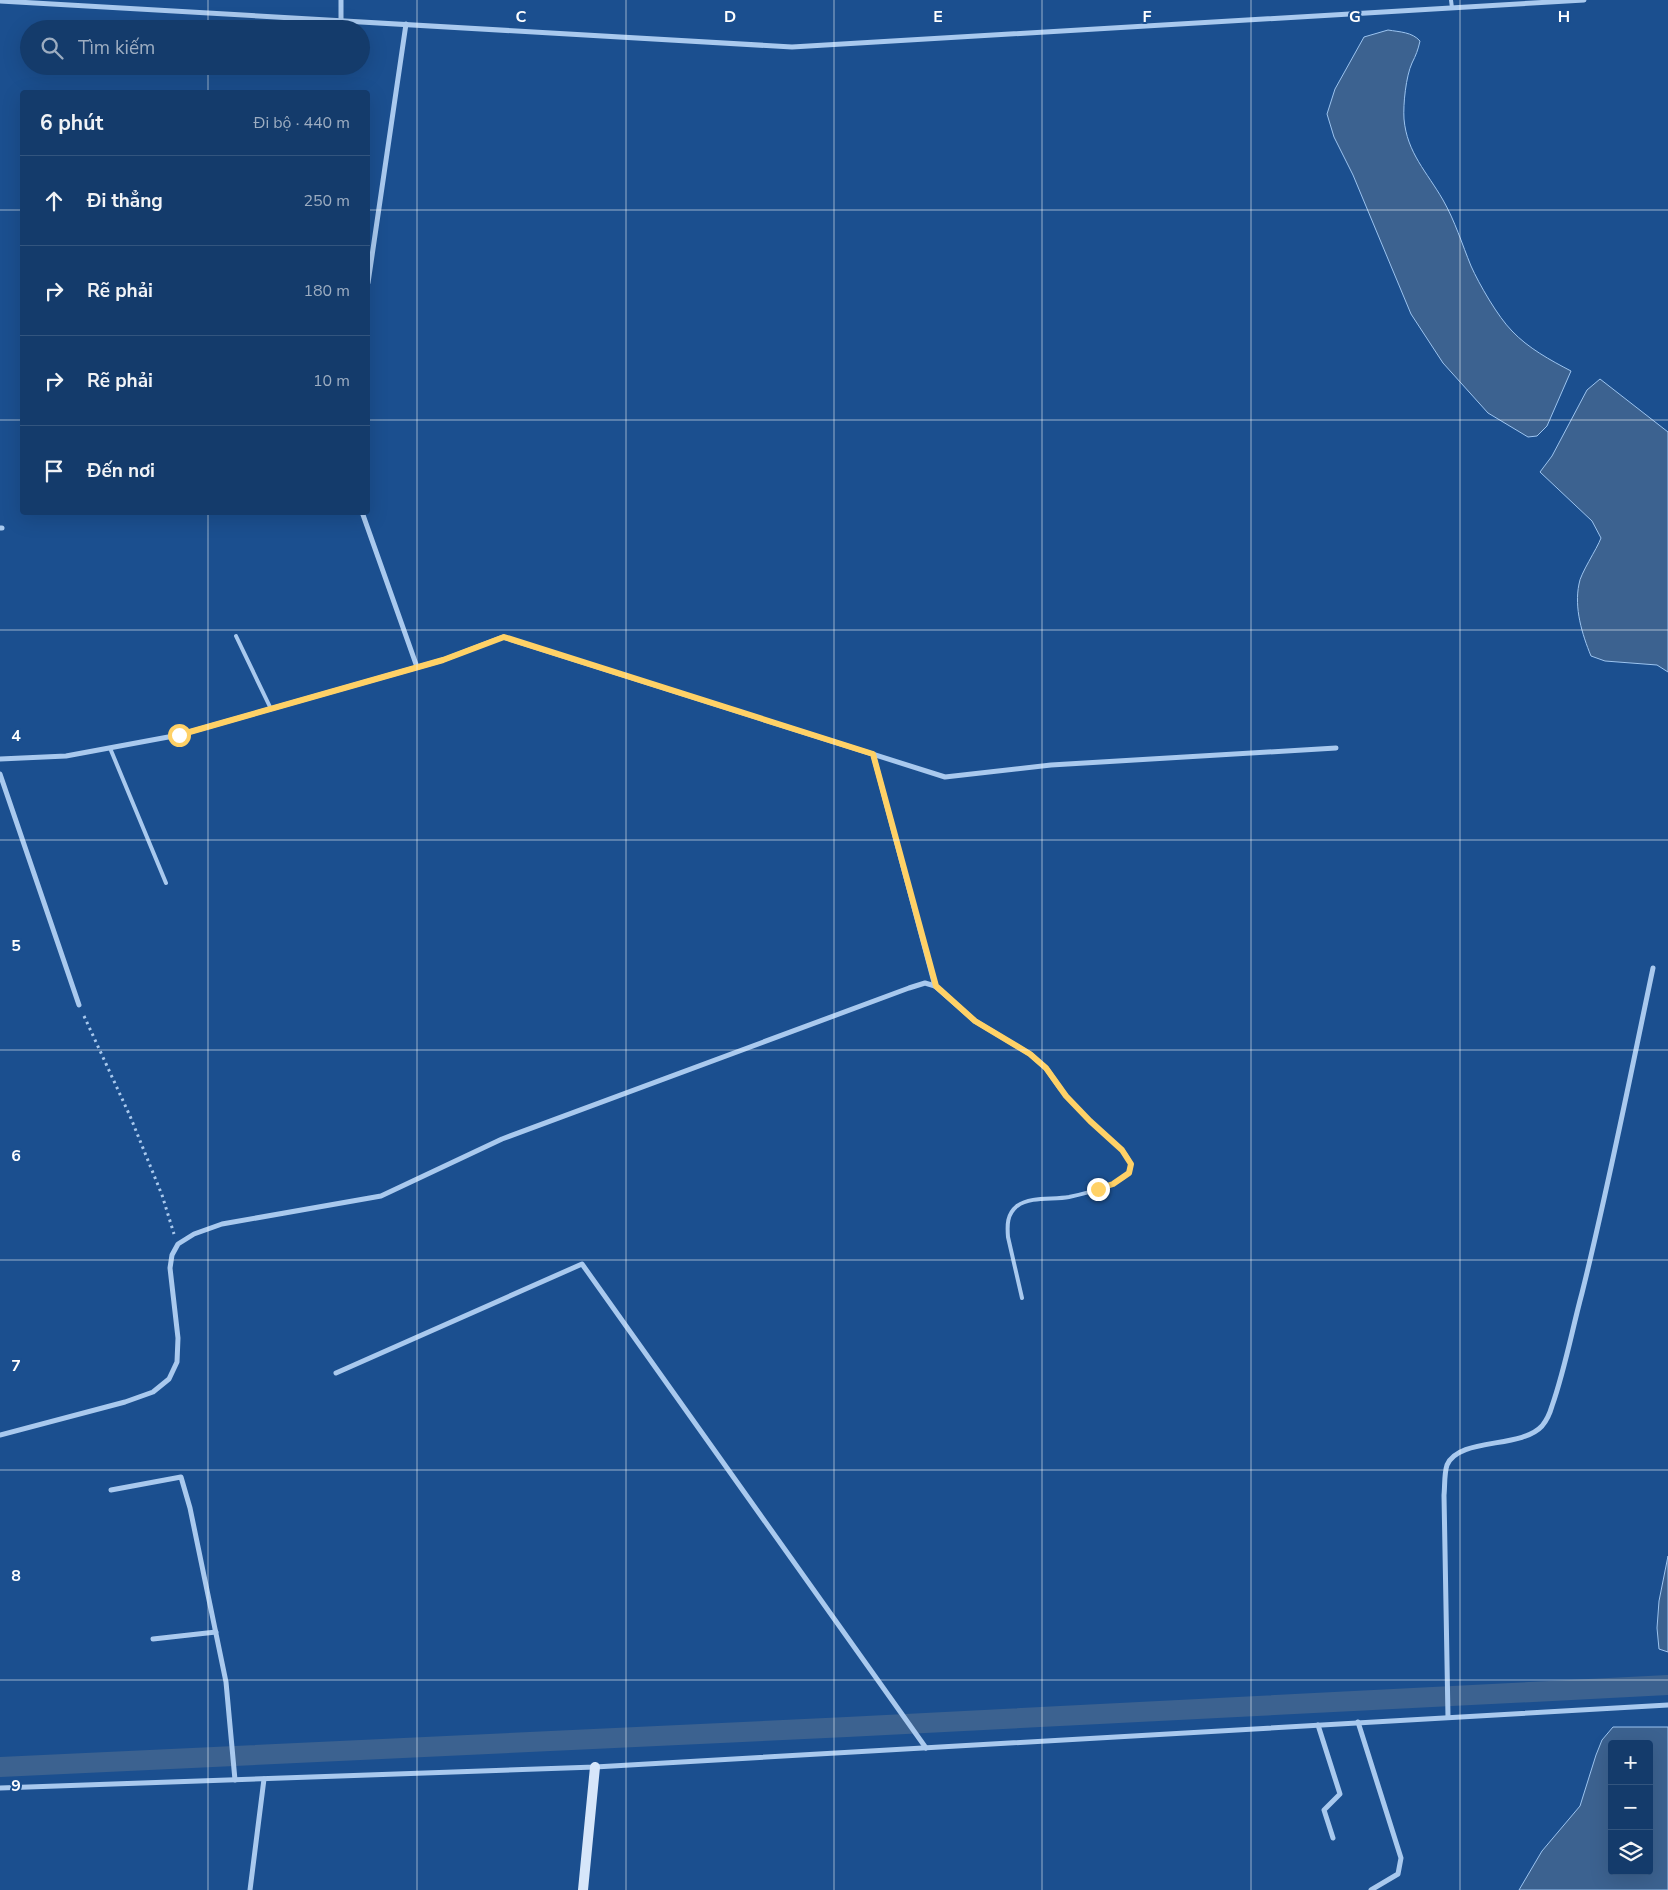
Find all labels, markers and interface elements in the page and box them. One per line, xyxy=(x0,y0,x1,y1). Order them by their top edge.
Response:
text: C xyxy=(516,6,527,28)
text: D xyxy=(724,6,736,28)
text: E xyxy=(933,6,943,28)
text: F xyxy=(1143,6,1152,28)
text: G xyxy=(1349,6,1361,28)
text: H xyxy=(1558,6,1570,28)
search box xyxy=(20,20,370,75)
icon: search xyxy=(38,34,66,62)
text: Tìm kiếm xyxy=(78,35,155,61)
text: 6 phút xyxy=(40,109,103,137)
text: Đi bộ · 440 m xyxy=(254,112,350,134)
icon: ahead xyxy=(40,187,68,215)
text: Đi thẳng xyxy=(87,188,163,214)
text: 250 m xyxy=(303,190,350,212)
icon: right xyxy=(40,277,68,305)
text: Rẽ phải xyxy=(87,278,153,304)
text: 180 m xyxy=(303,280,350,302)
icon: right xyxy=(40,367,68,395)
text: Rẽ phải xyxy=(87,368,153,394)
text: 10 m xyxy=(313,370,350,392)
icon: arrive xyxy=(40,457,68,485)
text: Đến nơi xyxy=(87,458,155,484)
route start xyxy=(168,724,191,747)
text: 4 xyxy=(11,725,21,747)
text: 5 xyxy=(11,935,21,957)
text: 6 xyxy=(11,1145,21,1167)
route end xyxy=(1087,1178,1110,1201)
text: 7 xyxy=(11,1355,21,1377)
text: 8 xyxy=(11,1565,21,1587)
map controls xyxy=(1608,1740,1653,1875)
button: + xyxy=(1608,1740,1653,1785)
text: 9 xyxy=(11,1775,21,1797)
button: − xyxy=(1608,1785,1653,1830)
button: layers xyxy=(1608,1830,1653,1875)

